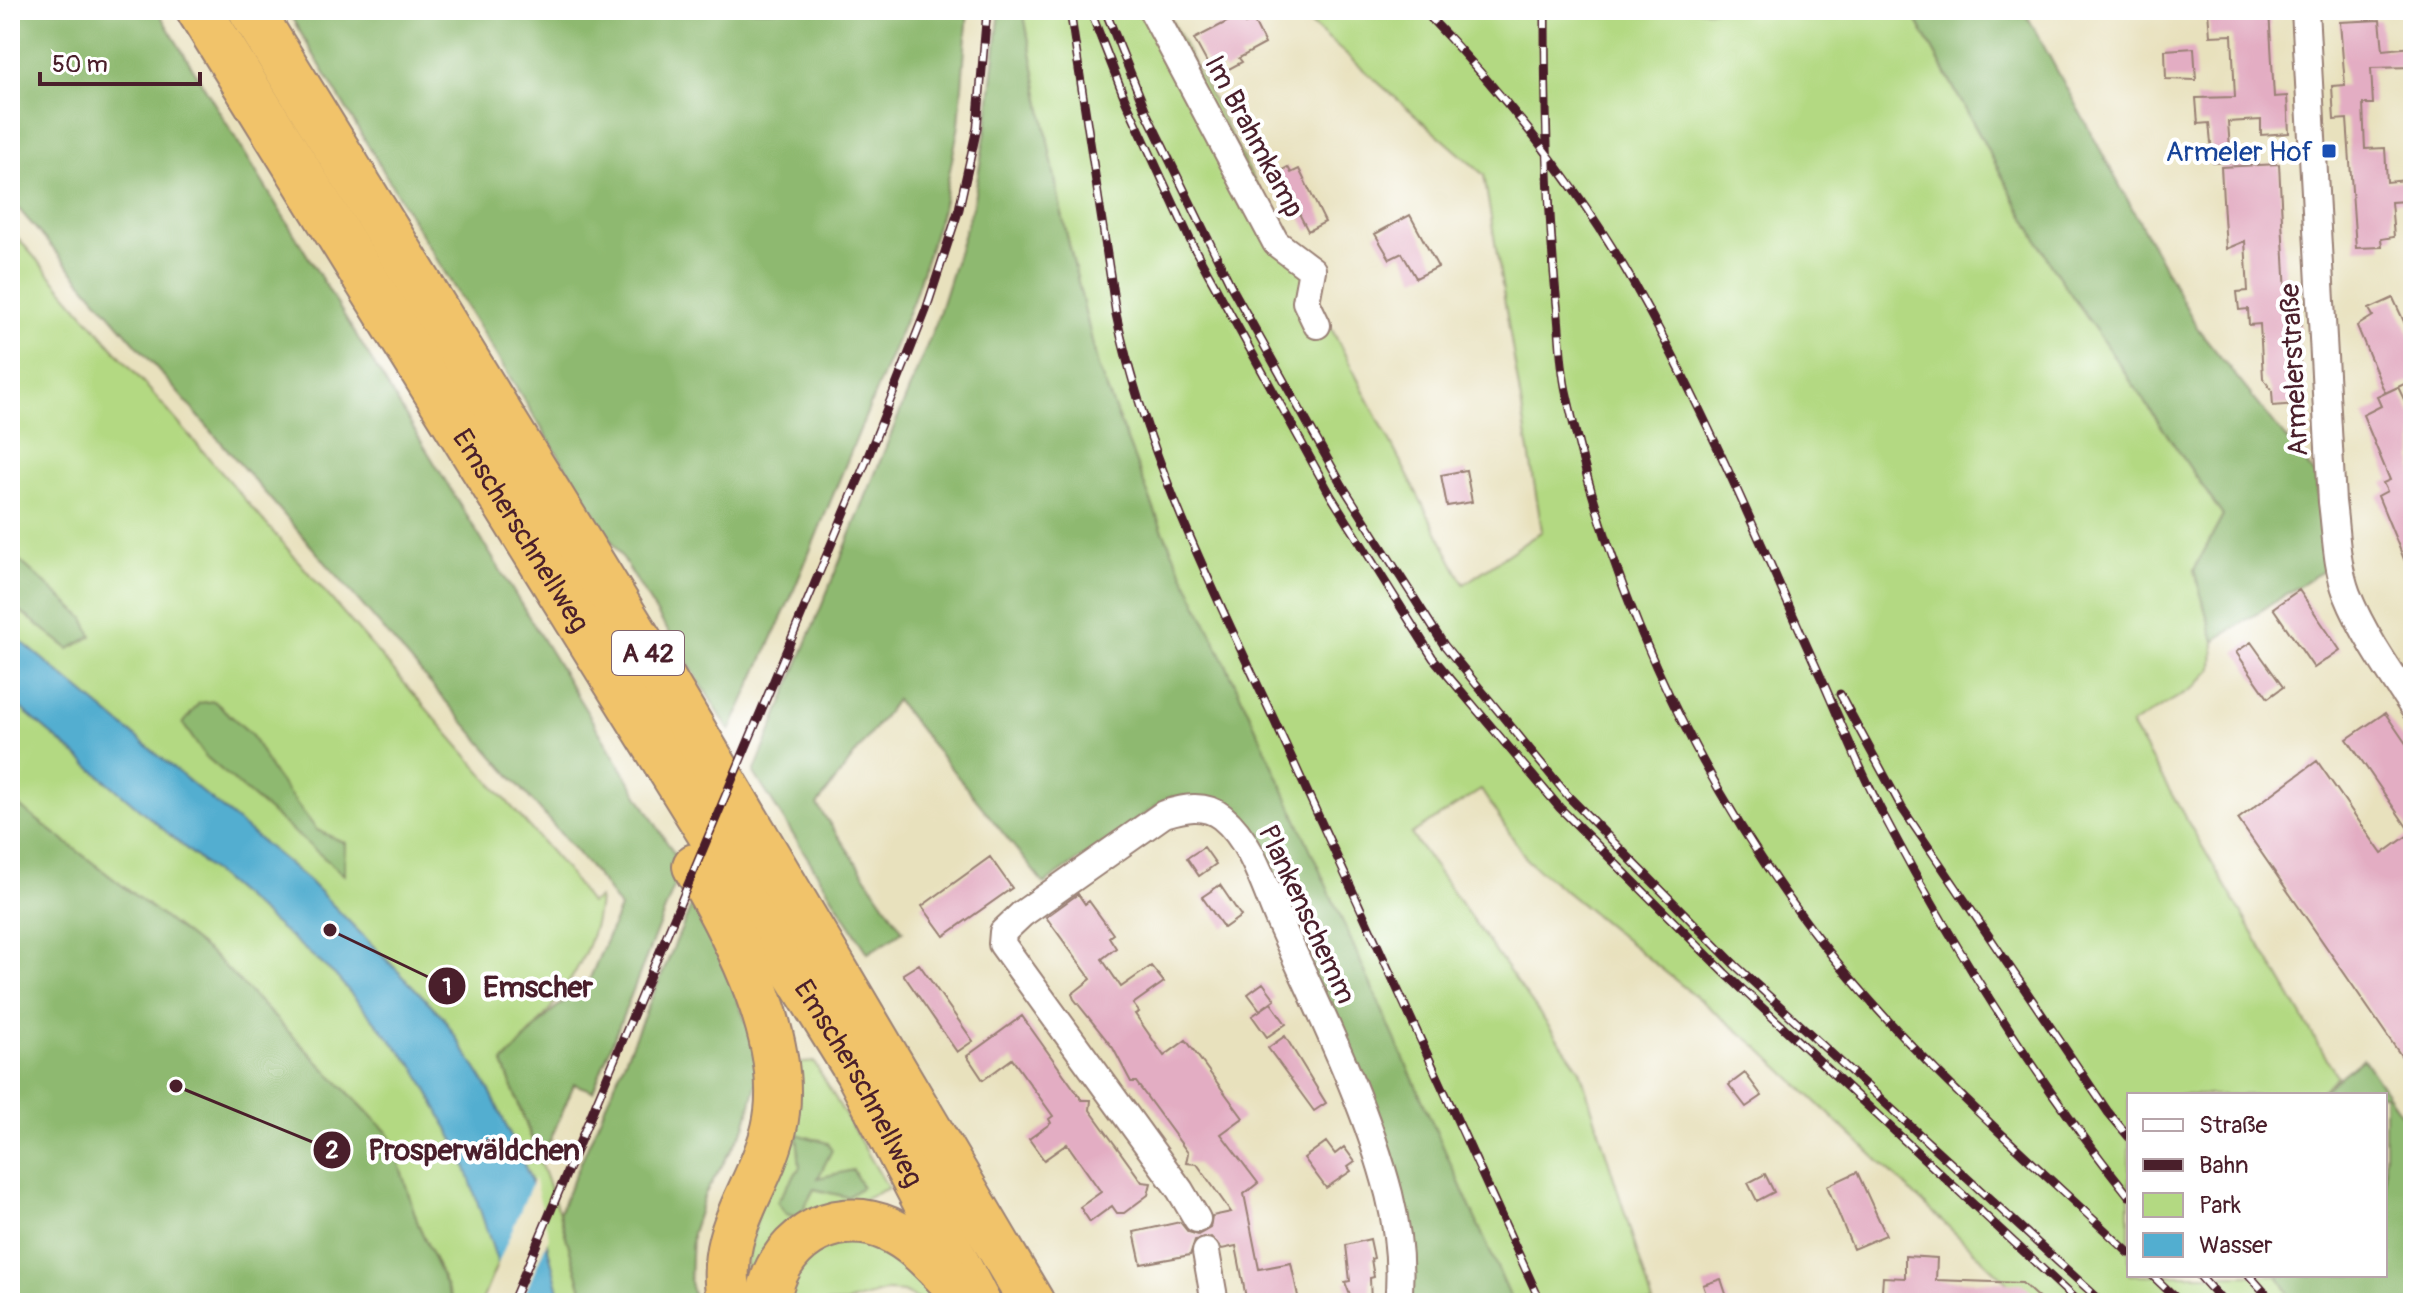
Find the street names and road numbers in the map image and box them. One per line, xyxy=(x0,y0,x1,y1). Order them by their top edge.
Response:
street label: Im Brahmkamp xyxy=(1196,50,1311,224)
street label: Armelerstraße xyxy=(2272,282,2317,457)
street label: Emscherschnellweg xyxy=(444,423,596,639)
road number: A 42 xyxy=(612,631,684,675)
street label: Plankenschemm xyxy=(1250,820,1363,1010)
street label: Emscherschnellweg xyxy=(786,974,930,1193)

